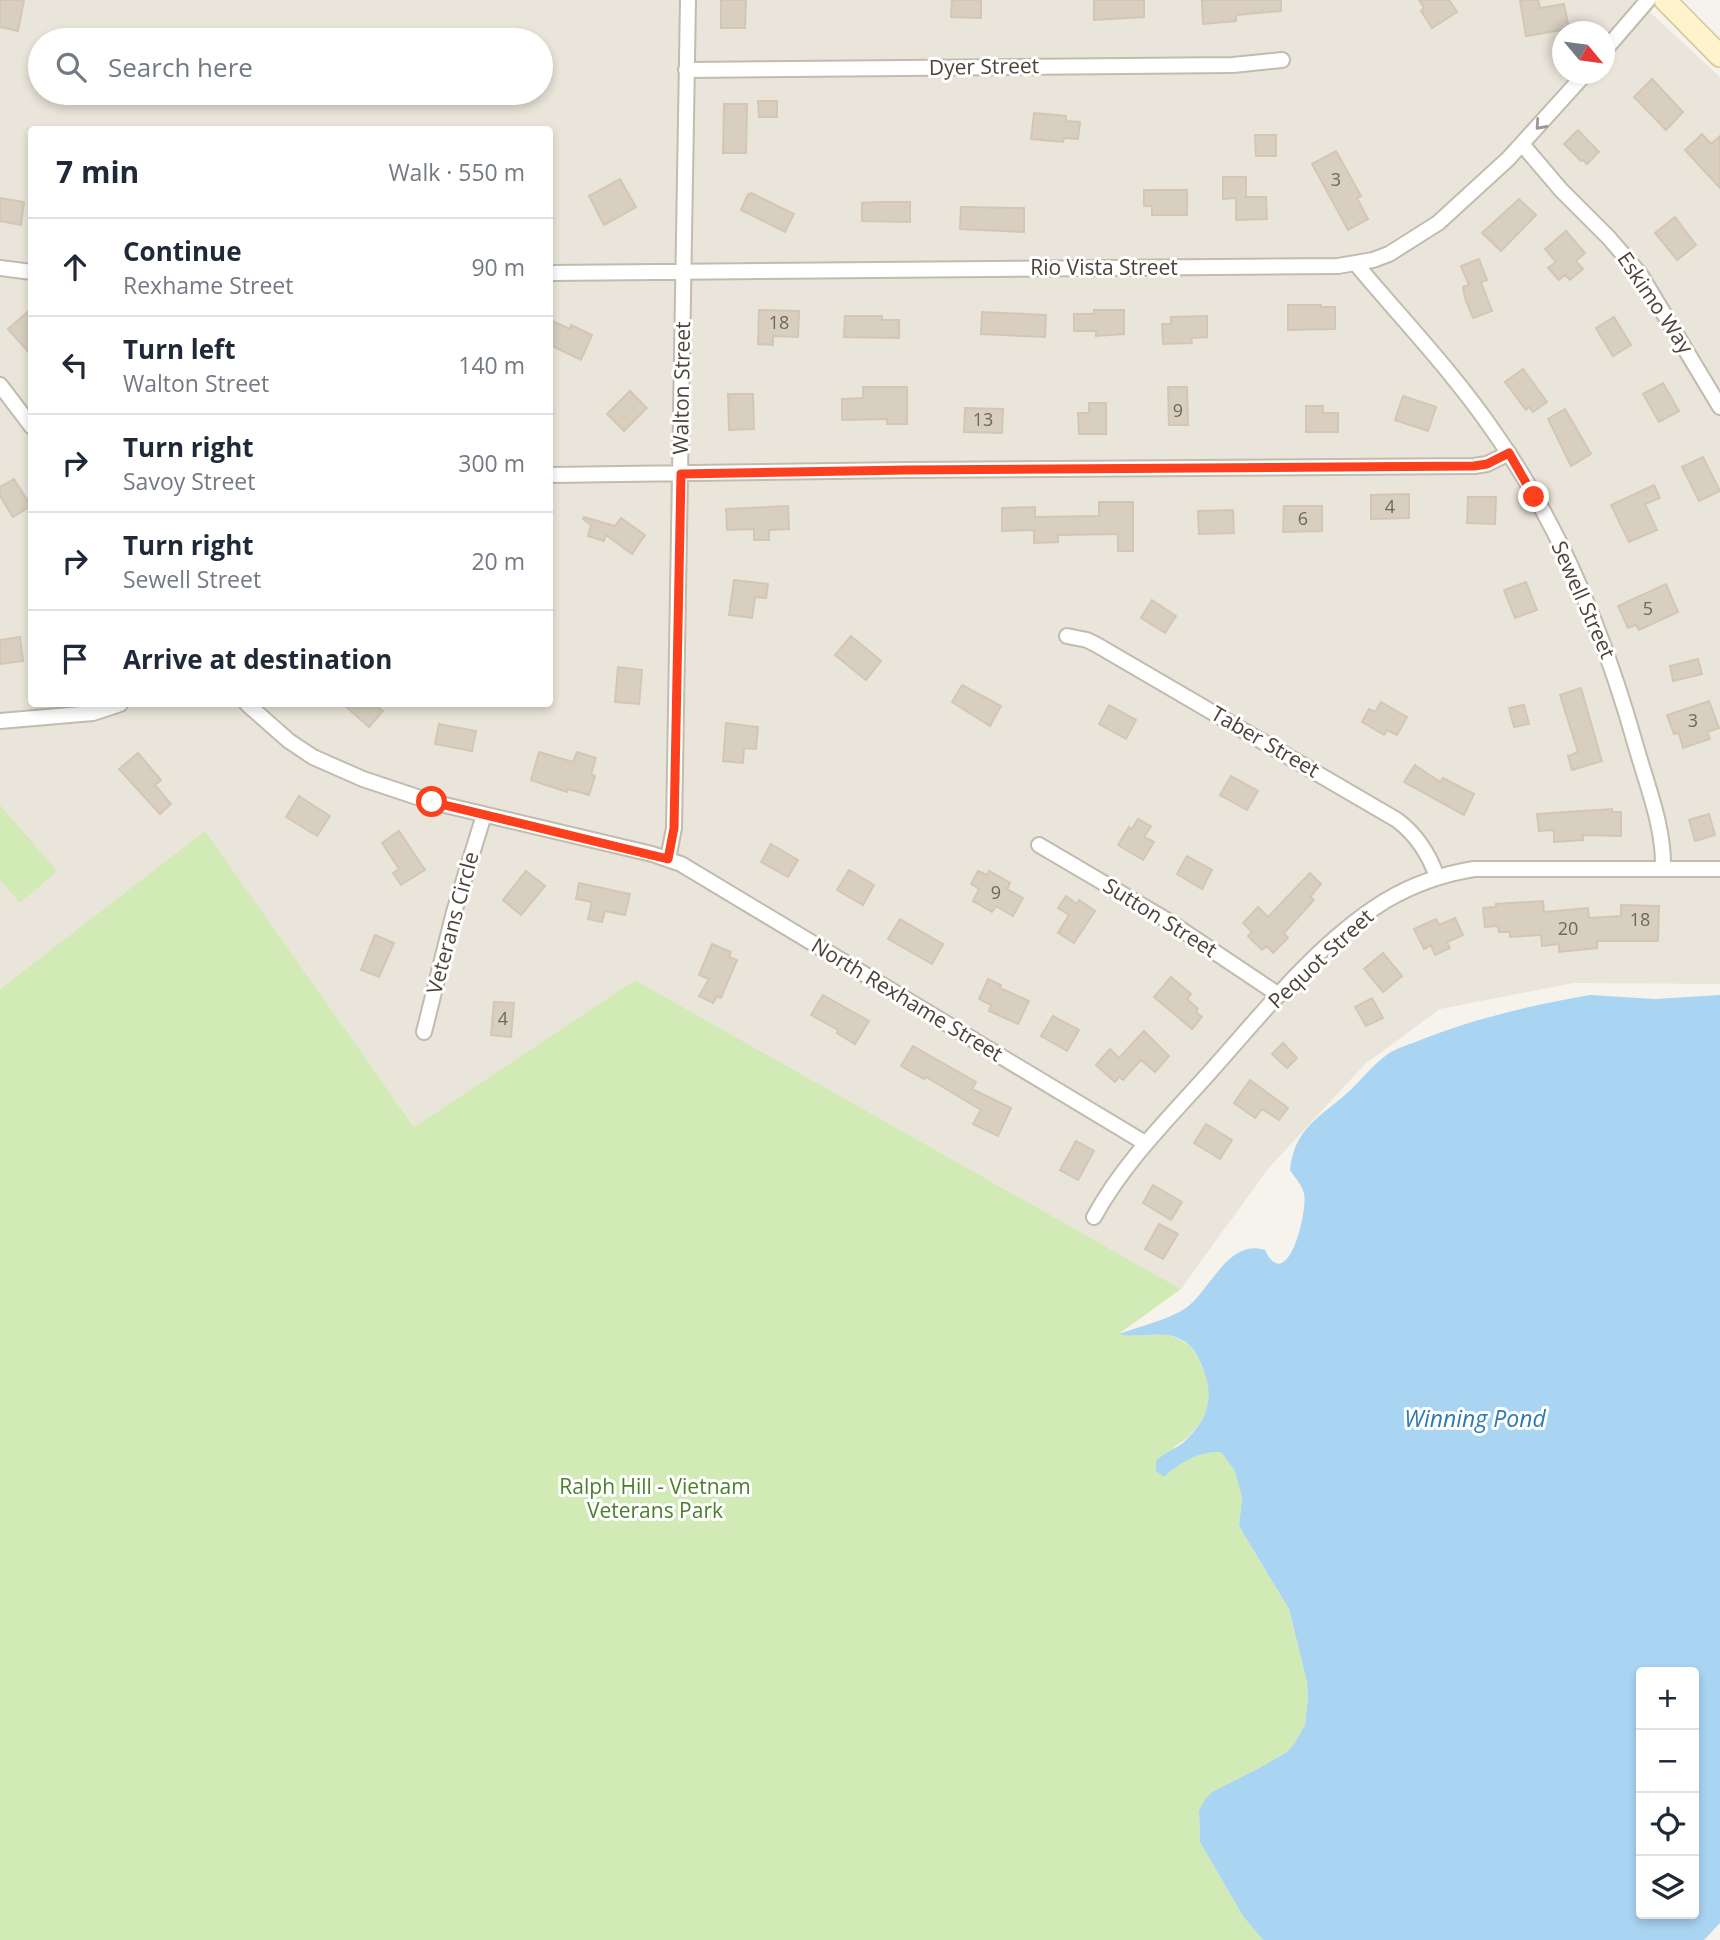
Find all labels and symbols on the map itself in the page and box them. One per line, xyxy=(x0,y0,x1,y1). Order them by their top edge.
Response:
north arrow xyxy=(1552,21,1615,84)
street label: Dyer Street xyxy=(929,51,1039,81)
one-way arrow xyxy=(1536,116,1548,129)
house number: 3 xyxy=(1331,167,1341,191)
street label: Eskimo Way xyxy=(1611,246,1700,359)
street label: Rio Vista Street xyxy=(1030,253,1178,281)
house number: 18 xyxy=(769,310,789,334)
street label: Walton Street xyxy=(666,321,696,455)
house number: 9 xyxy=(1173,398,1183,422)
house number: 13 xyxy=(973,407,993,431)
route end xyxy=(1518,481,1549,512)
house number: 4 xyxy=(1385,494,1395,518)
house number: 6 xyxy=(1298,506,1308,530)
street label: Sewell Street xyxy=(1545,536,1622,663)
house number: 5 xyxy=(1643,596,1653,620)
street label: Taber Street xyxy=(1206,699,1325,783)
house number: 3 xyxy=(1688,708,1698,732)
route start xyxy=(416,786,447,817)
street label: Veterans Circle xyxy=(420,848,485,997)
street label: Sutton Street xyxy=(1098,871,1223,963)
house number: 9 xyxy=(991,880,1001,904)
street label: Pequot Street xyxy=(1262,902,1379,1014)
house number: 18 xyxy=(1630,907,1650,931)
house number: 20 xyxy=(1558,916,1578,940)
street label: North Rexhame Street xyxy=(807,931,1008,1067)
house number: 4 xyxy=(498,1006,508,1030)
water label: Winning Pond xyxy=(1404,1402,1546,1434)
park label: Ralph Hill - Vietnam Veterans Park xyxy=(559,1472,751,1524)

